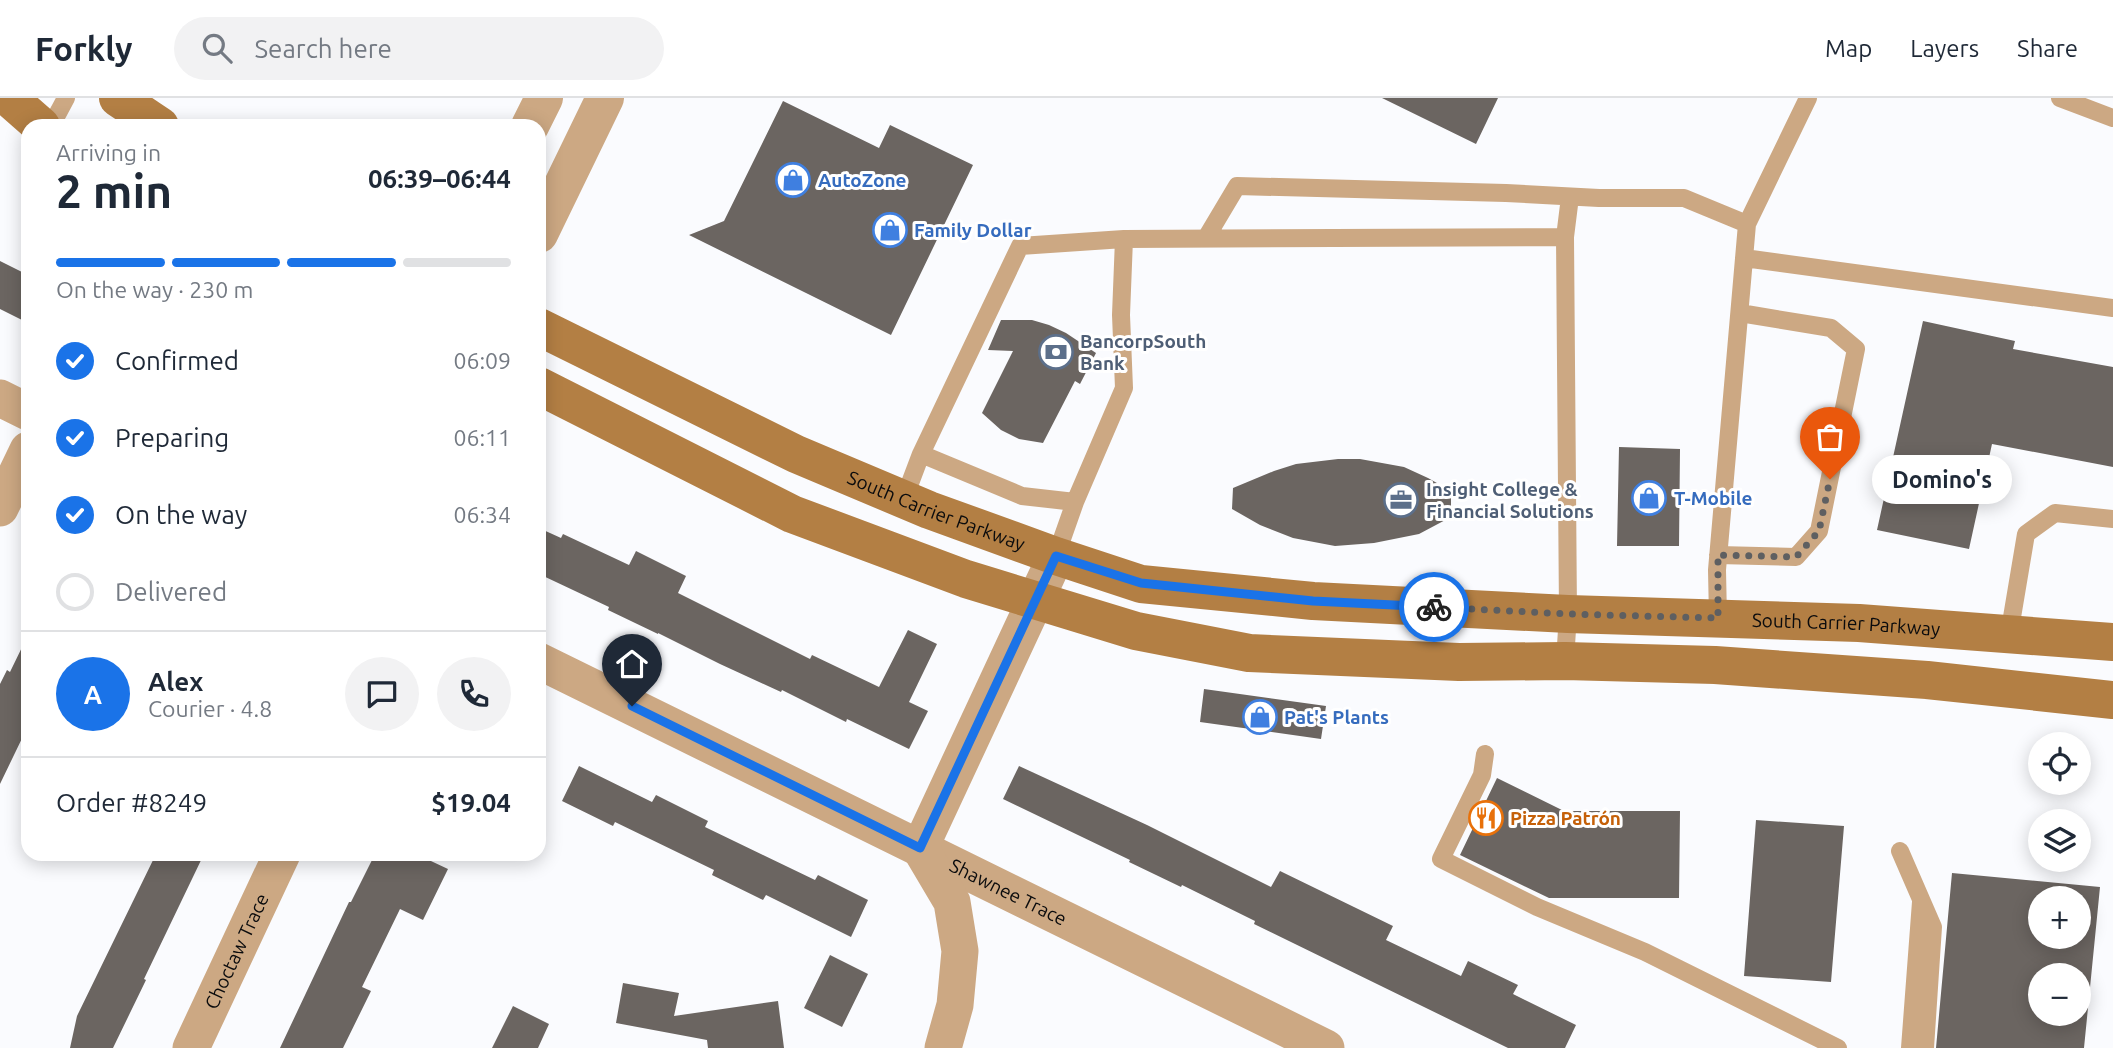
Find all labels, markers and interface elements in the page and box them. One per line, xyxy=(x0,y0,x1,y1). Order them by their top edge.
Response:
search box xyxy=(174,17,664,80)
icon: search xyxy=(198,29,236,67)
text: Forkly xyxy=(35,30,132,67)
text: Search here xyxy=(254,34,392,63)
text: Map xyxy=(1825,35,1872,62)
text: Layers xyxy=(1910,35,1979,62)
text: Share xyxy=(2017,35,2078,62)
text: Arriving in xyxy=(56,140,161,165)
shop icon: AutoZone xyxy=(774,161,812,199)
text: 06:39–06:44 xyxy=(368,164,511,193)
text: 2 min xyxy=(56,165,172,217)
place label: AutoZone xyxy=(818,169,907,191)
shop icon: Family Dollar xyxy=(871,211,909,249)
place label: Family Dollar xyxy=(914,219,1032,241)
text: On the way · 230 m xyxy=(56,277,253,302)
place label: BancorpSouth Bank xyxy=(1080,330,1206,374)
bank icon: BancorpSouth Bank xyxy=(1037,333,1075,371)
icon: check xyxy=(56,342,94,380)
text: Confirmed xyxy=(115,346,239,375)
text: 06:09 xyxy=(453,348,511,373)
pin xyxy=(1800,407,1860,479)
icon: bag xyxy=(1811,418,1849,456)
icon: check xyxy=(56,419,94,457)
text: Preparing xyxy=(115,423,229,452)
text: 06:11 xyxy=(453,425,511,450)
callout: Domino's xyxy=(1872,454,2012,504)
street label: South Carrier Parkway xyxy=(844,466,1028,555)
text: Domino's xyxy=(1892,467,1992,492)
place label: Insight College & Financial Solutions xyxy=(1426,478,1594,522)
shop icon: T-Mobile xyxy=(1630,479,1668,517)
office icon: Insight College & Financial Solutions xyxy=(1382,481,1420,519)
place label: T-Mobile xyxy=(1674,487,1752,509)
icon: check xyxy=(56,496,94,534)
text: On the way xyxy=(115,500,247,529)
text: 06:34 xyxy=(453,502,511,527)
courier xyxy=(1399,572,1469,642)
text: Delivered xyxy=(115,577,227,606)
icon: bike xyxy=(1415,588,1453,626)
street label: South Carrier Parkway xyxy=(1752,609,1941,640)
pin xyxy=(602,634,662,706)
icon: home xyxy=(613,645,651,683)
button: chat xyxy=(345,657,419,731)
button: phone xyxy=(437,657,511,731)
text: Alex xyxy=(148,667,203,696)
text: A xyxy=(84,680,102,709)
text: Courier · 4.8 xyxy=(148,696,272,721)
shop icon: Pat's Plants xyxy=(1241,698,1279,736)
place label: Pat's Plants xyxy=(1284,706,1389,728)
map controls xyxy=(2028,732,2091,1026)
button: locate xyxy=(2028,732,2091,795)
text: Order #8249 xyxy=(56,788,207,817)
text: $19.04 xyxy=(431,788,511,817)
restaurant icon: Pizza Patrón xyxy=(1467,799,1505,837)
place label: Pizza Patrón xyxy=(1510,807,1621,829)
button: layers xyxy=(2028,809,2091,872)
street label: Shawnee Trace xyxy=(946,854,1070,930)
button: + xyxy=(2028,886,2091,949)
street label: Choctaw Trace xyxy=(200,890,273,1012)
button: − xyxy=(2028,963,2091,1026)

